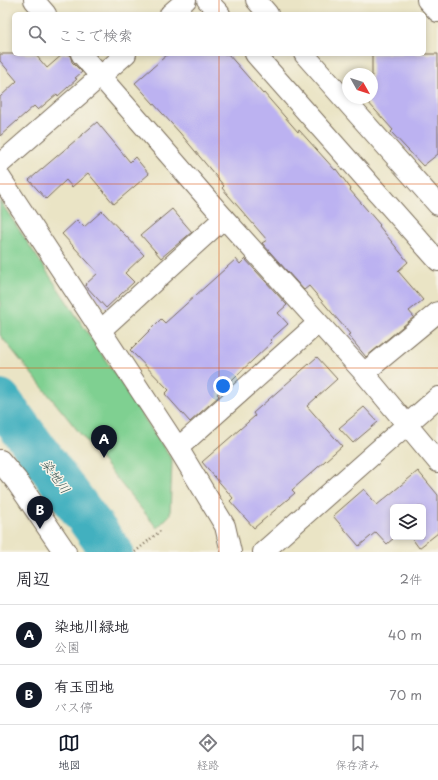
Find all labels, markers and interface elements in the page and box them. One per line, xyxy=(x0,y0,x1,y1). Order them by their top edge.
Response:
search box xyxy=(12,12,426,56)
icon: search xyxy=(26,23,48,45)
text: ここで検索 xyxy=(58,23,133,46)
north arrow xyxy=(342,68,378,104)
your location xyxy=(213,376,233,396)
pin: A xyxy=(91,425,117,458)
water label: 染地川 xyxy=(37,454,76,497)
pin: B xyxy=(27,496,53,529)
map controls xyxy=(390,504,426,540)
button: layers xyxy=(390,504,426,540)
text: 周辺 xyxy=(16,565,50,591)
text: 2件 xyxy=(400,569,422,588)
text: 染地川緑地 xyxy=(54,614,129,637)
text: A xyxy=(24,625,34,644)
text: 40 m xyxy=(388,625,422,644)
text: 公園 xyxy=(54,637,80,656)
text: 有玉団地 xyxy=(54,674,114,697)
text: B xyxy=(25,685,33,704)
text: 70 m xyxy=(389,685,422,704)
text: バス停 xyxy=(54,697,93,716)
tab: 地図 xyxy=(58,732,80,773)
tab: 経路 xyxy=(197,732,219,773)
tab: 保存済み xyxy=(336,732,380,773)

